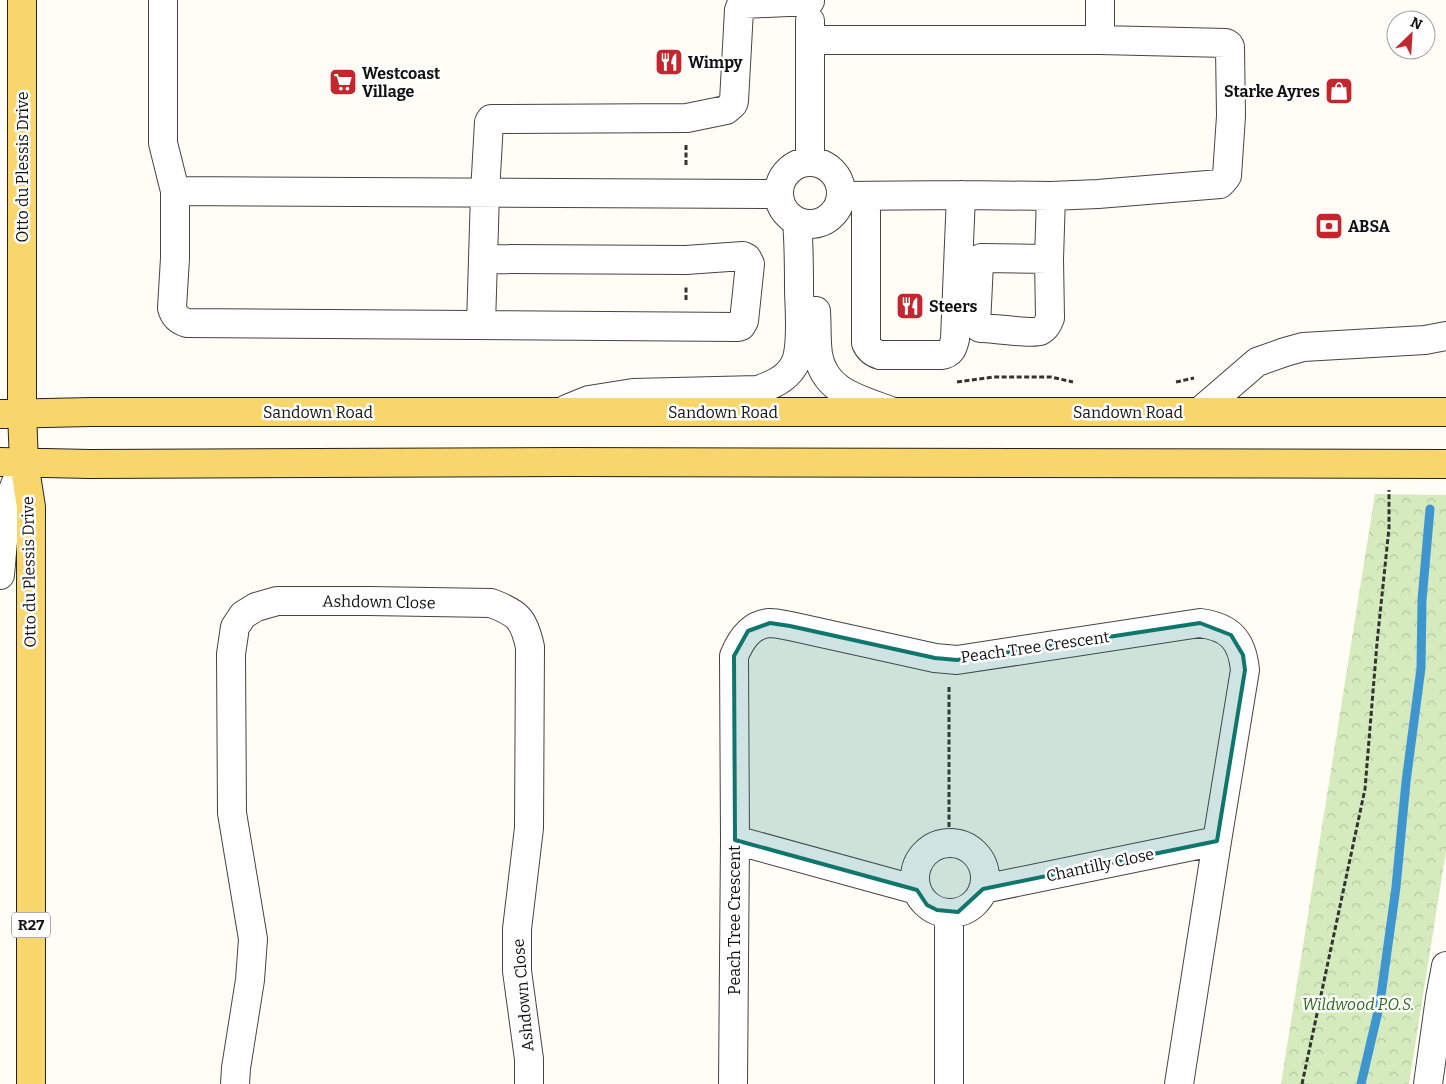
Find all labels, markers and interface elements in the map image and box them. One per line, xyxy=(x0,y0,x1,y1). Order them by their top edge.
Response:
north arrow xyxy=(1386,10,1436,60)
text: N xyxy=(1408,14,1425,34)
restaurant icon: Wimpy xyxy=(654,47,684,77)
place label: Wimpy xyxy=(688,53,743,72)
place label: Westcoast Village xyxy=(362,64,441,101)
supermarket icon: Westcoast Village xyxy=(328,67,358,97)
shop icon: Starke Ayres xyxy=(1324,76,1354,106)
place label: Starke Ayres xyxy=(1224,82,1320,101)
street label: Otto du Plessis Drive xyxy=(13,91,32,243)
bank icon: ABSA xyxy=(1314,211,1344,241)
place label: ABSA xyxy=(1348,217,1391,236)
restaurant icon: Steers xyxy=(895,291,925,321)
place label: Steers xyxy=(929,297,977,316)
street label: Sandown Road xyxy=(263,403,374,422)
street label: Sandown Road xyxy=(668,403,779,422)
street label: Sandown Road xyxy=(1073,403,1184,422)
street label: Otto du Plessis Drive xyxy=(18,496,40,648)
street label: Ashdown Close xyxy=(322,592,436,612)
street label: Peach Tree Crescent xyxy=(960,627,1111,667)
street label: Chantilly Close xyxy=(1044,844,1156,886)
street label: Peach Tree Crescent xyxy=(725,845,744,995)
road number: R27 xyxy=(12,912,50,938)
street label: Ashdown Close xyxy=(509,938,537,1052)
park label: Wildwood P.O.S. xyxy=(1302,995,1414,1014)

